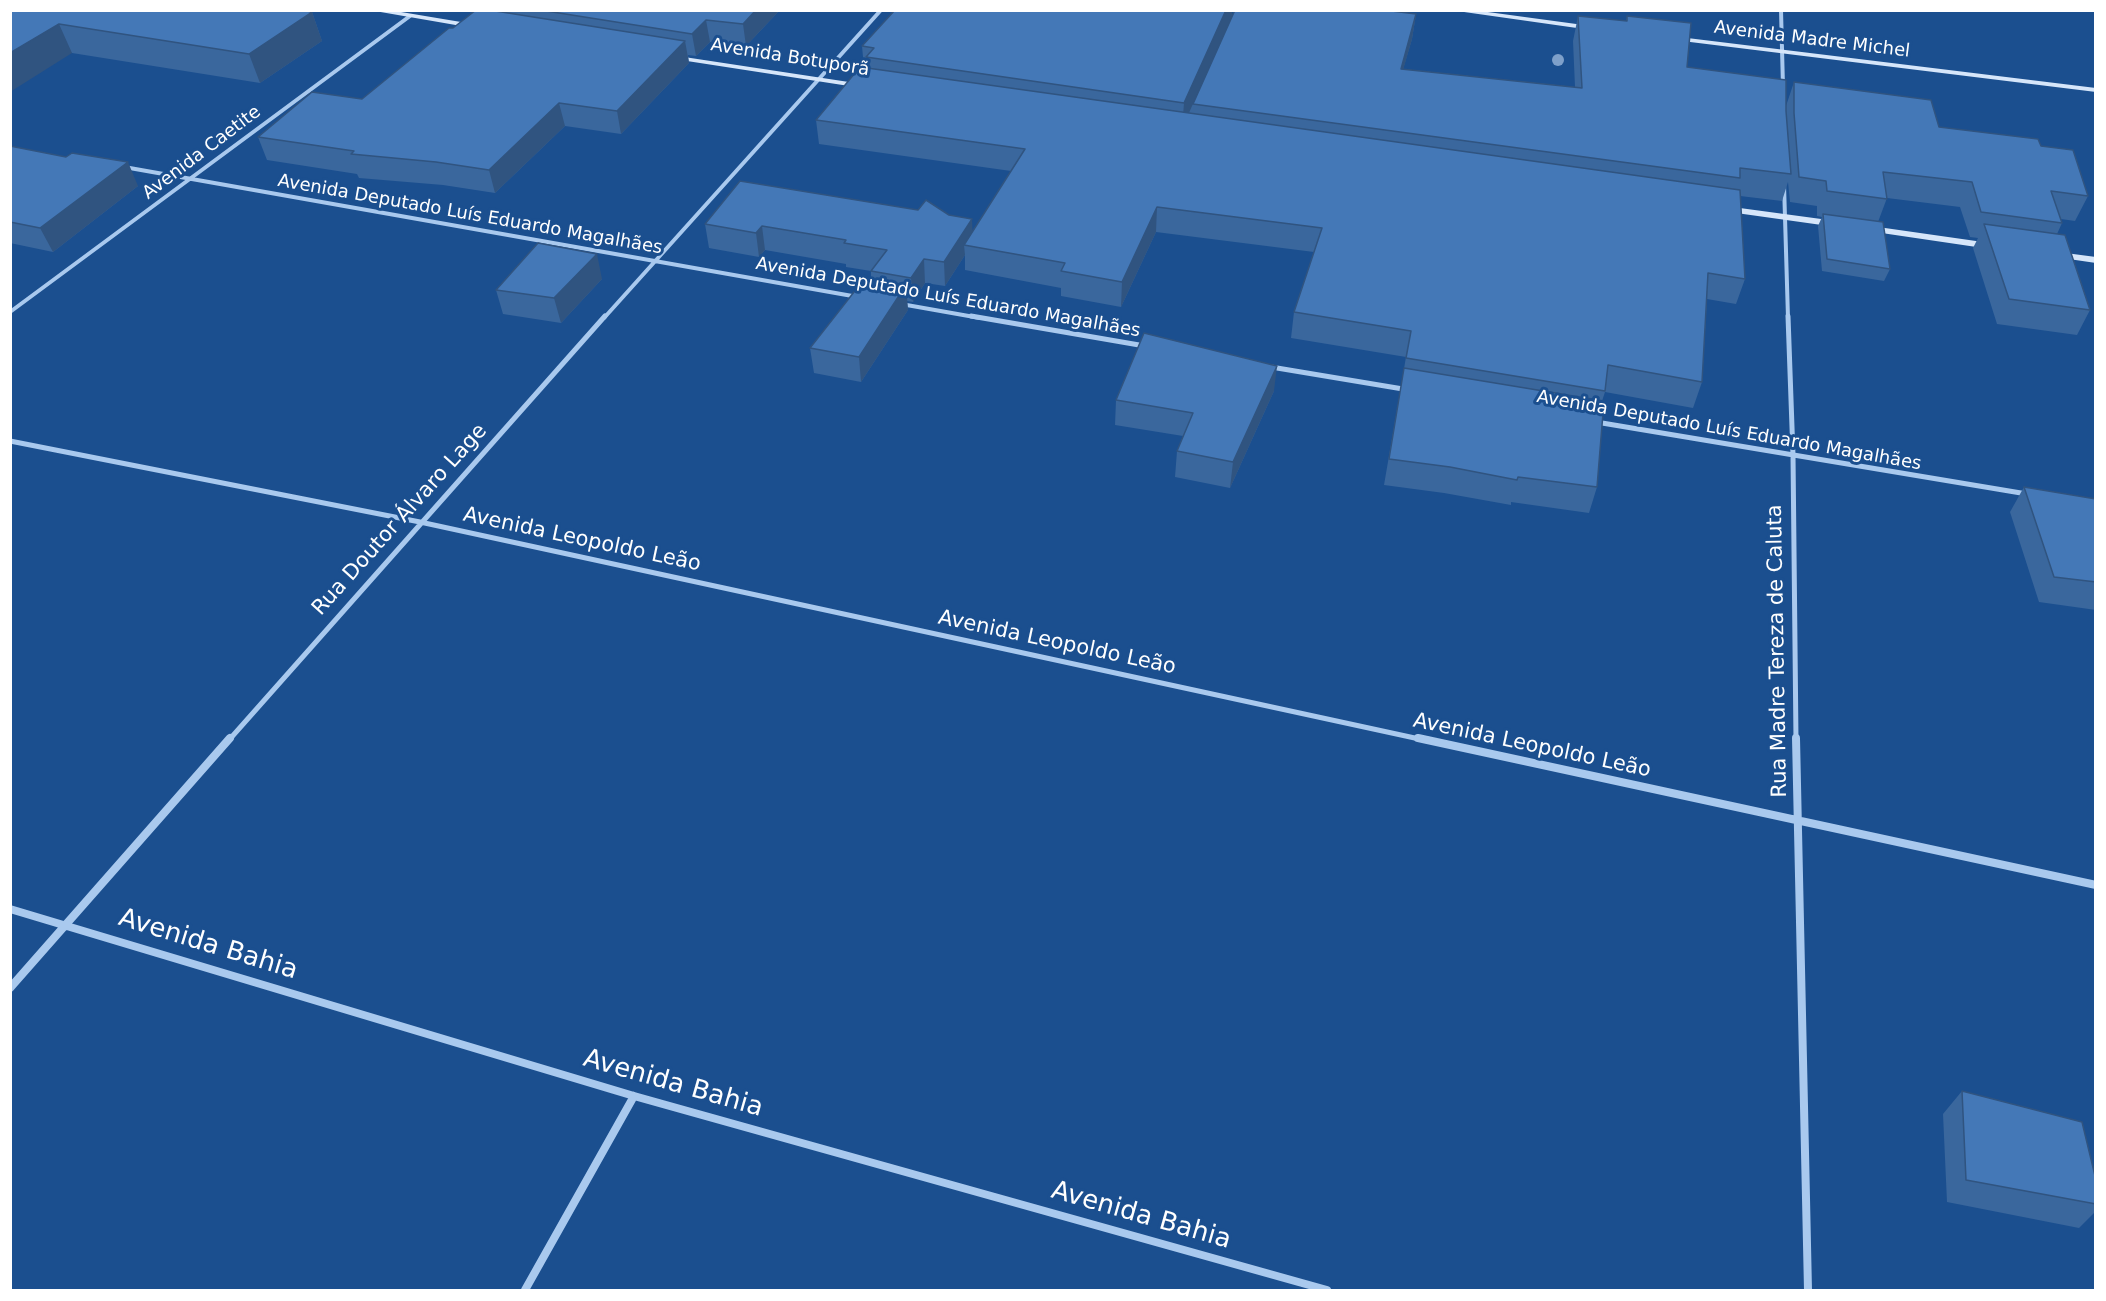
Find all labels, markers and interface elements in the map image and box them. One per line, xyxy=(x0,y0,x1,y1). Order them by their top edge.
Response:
street label: Avenida Madre Michel xyxy=(1713,17,1911,63)
street label: Avenida Botuporã xyxy=(709,35,871,81)
street label: Avenida Caetite xyxy=(139,102,265,204)
street label: Avenida Deputado Luís Eduardo Magalhães xyxy=(276,170,664,260)
street label: Avenida Deputado Luís Eduardo Magalhães xyxy=(754,253,1142,343)
street label: Avenida Deputado Luís Eduardo Magalhães xyxy=(1535,386,1923,476)
street label: Rua Doutor Álvaro Lage xyxy=(307,419,493,621)
street label: Avenida Leopoldo Leão xyxy=(461,502,703,578)
street label: Rua Madre Tereza de Caluta xyxy=(1763,504,1793,798)
street label: Avenida Leopoldo Leão xyxy=(936,605,1178,681)
street label: Avenida Leopoldo Leão xyxy=(1411,708,1653,784)
street label: Avenida Bahia xyxy=(115,903,301,987)
street label: Avenida Bahia xyxy=(580,1043,766,1125)
street label: Avenida Bahia xyxy=(1048,1175,1234,1257)

